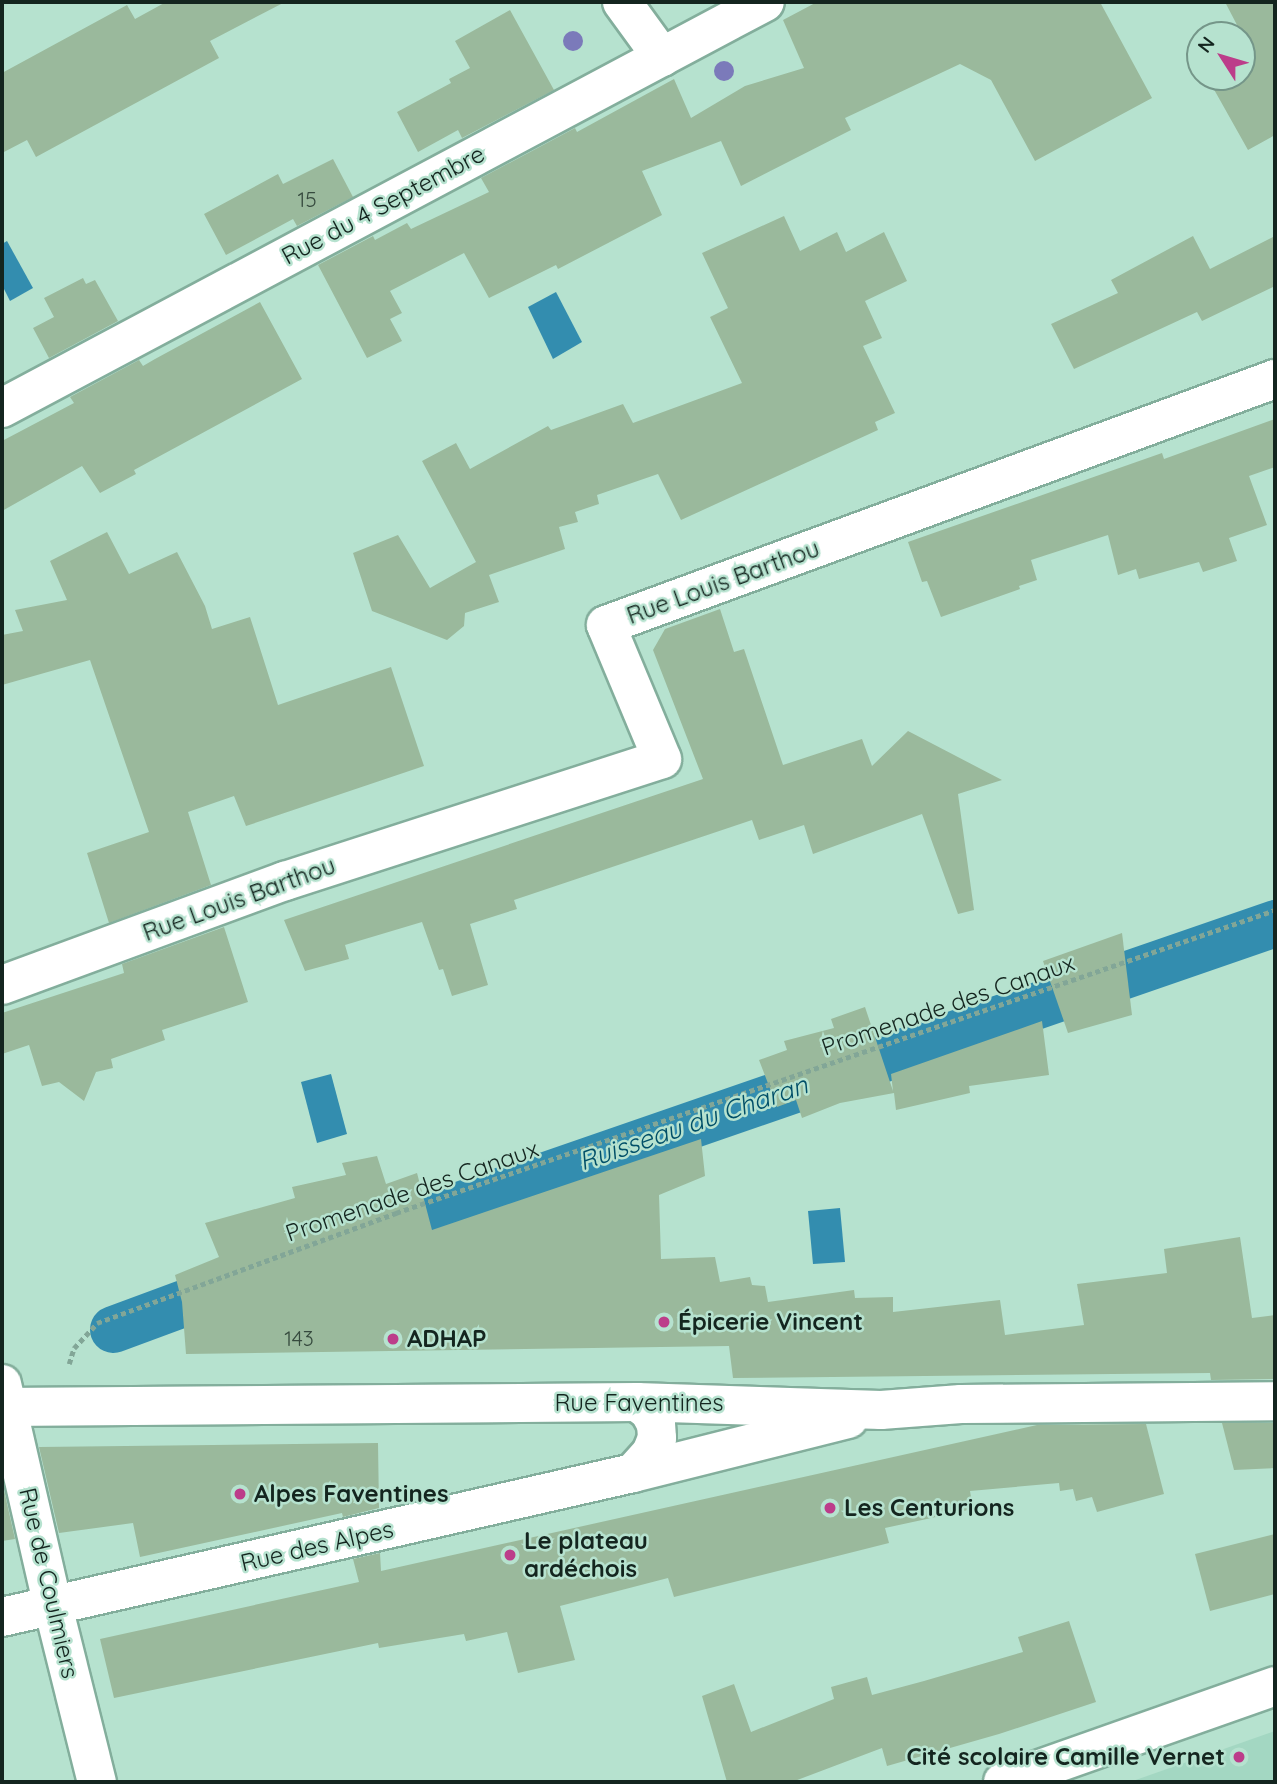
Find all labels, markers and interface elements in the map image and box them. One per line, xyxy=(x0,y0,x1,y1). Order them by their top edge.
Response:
north arrow xyxy=(1186,21,1256,91)
text: N xyxy=(1192,32,1220,57)
street label: Rue du 4 Septembre xyxy=(277,139,489,271)
house number: 15 xyxy=(297,186,317,212)
street label: Rue Louis Barthou xyxy=(623,534,823,630)
street label: Rue Louis Barthou xyxy=(139,851,339,947)
street label: Promenade des Canaux xyxy=(818,948,1078,1062)
water label: Ruisseau du Charan xyxy=(574,1069,812,1177)
street label: Promenade des Canaux xyxy=(282,1134,542,1248)
place label: Épicerie Vincent xyxy=(678,1308,863,1336)
marker: Épicerie Vincent xyxy=(656,1314,672,1330)
house number: 143 xyxy=(284,1325,314,1351)
place label: ADHAP xyxy=(407,1325,487,1353)
marker: ADHAP xyxy=(385,1331,401,1347)
street label: Rue Faventines xyxy=(555,1389,723,1417)
place label: Alpes Faventines xyxy=(254,1480,448,1508)
street label: Rue de Coulmiers xyxy=(13,1485,85,1681)
marker: Alpes Faventines xyxy=(232,1486,248,1502)
place label: Les Centurions xyxy=(844,1494,1014,1522)
marker: Les Centurions xyxy=(822,1500,838,1516)
street label: Rue des Alpes xyxy=(238,1514,396,1578)
place label: Le plateau ardéchois xyxy=(524,1527,648,1583)
marker: Le plateau ardéchois xyxy=(502,1547,518,1563)
place label: Cité scolaire Camille Vernet xyxy=(907,1743,1225,1771)
marker: Cité scolaire Camille Vernet xyxy=(1231,1749,1247,1765)

